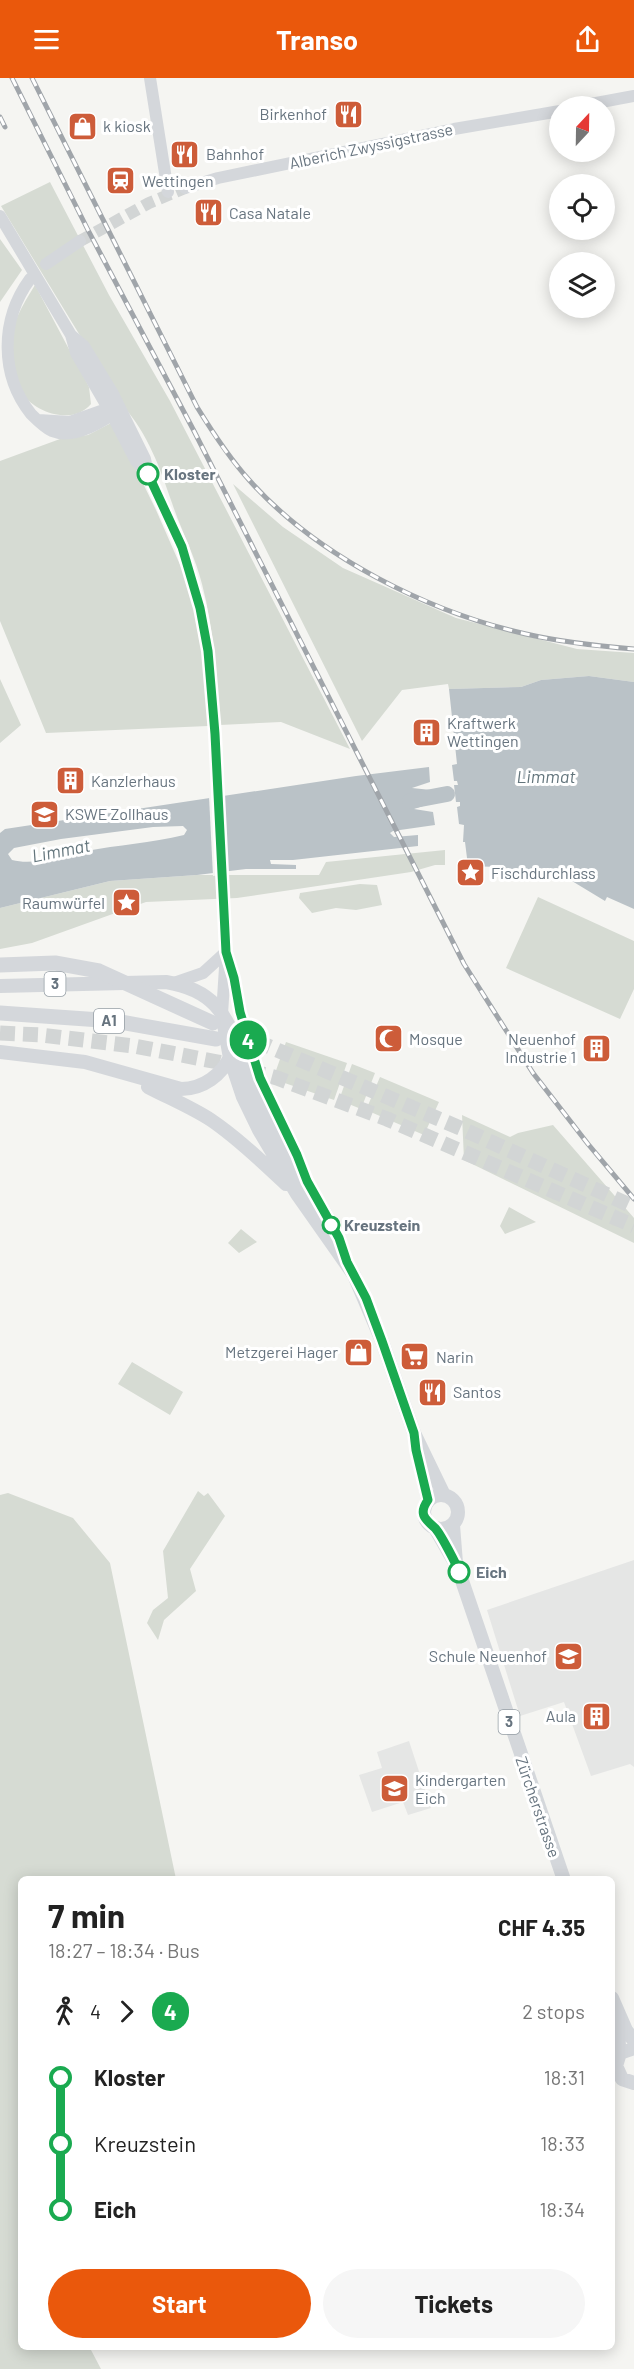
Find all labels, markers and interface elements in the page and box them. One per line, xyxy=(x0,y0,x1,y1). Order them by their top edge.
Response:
icon: menu xyxy=(30,23,63,56)
text: Transo xyxy=(276,23,358,55)
icon: share xyxy=(571,23,604,56)
north arrow xyxy=(549,96,615,162)
map controls xyxy=(549,96,615,318)
restaurant icon: Birkenhof xyxy=(332,98,364,130)
place label: Birkenhof xyxy=(259,104,327,123)
shop icon: k kiosk xyxy=(66,110,98,142)
place label: k kiosk xyxy=(103,116,151,135)
street label: Alberich Zwyssigstrasse xyxy=(287,119,454,172)
restaurant icon: Bahnhof xyxy=(169,138,201,170)
place label: Bahnhof xyxy=(206,144,264,163)
station icon: Wettingen xyxy=(105,165,137,197)
place label: Wettingen xyxy=(142,171,214,190)
button: locate xyxy=(549,174,615,240)
restaurant icon: Casa Natale xyxy=(192,197,224,229)
place label: Casa Natale xyxy=(229,203,311,222)
button: layers xyxy=(549,252,615,318)
marker: Kloster xyxy=(137,463,159,485)
place label: Kloster xyxy=(164,464,216,483)
place label: Kraftwerk Wettingen xyxy=(447,713,519,750)
building icon: Kraftwerk Wettingen xyxy=(410,716,442,748)
building icon: Kanzlerhaus xyxy=(54,765,86,797)
water label: Limmat xyxy=(516,765,576,787)
place label: Kanzlerhaus xyxy=(91,771,176,790)
school or university icon: KSWE Zollhaus xyxy=(28,798,60,830)
place label: KSWE Zollhaus xyxy=(65,804,169,823)
water label: Limmat xyxy=(30,833,93,866)
place icon: Fischdurchlass xyxy=(454,857,486,889)
place label: Fischdurchlass xyxy=(491,863,596,882)
place icon: Raumwürfel xyxy=(110,887,142,919)
place label: Raumwürfel xyxy=(22,893,105,912)
road number: 3 xyxy=(44,972,66,996)
road number: A1 xyxy=(94,1009,124,1033)
line badge: 4 xyxy=(228,1020,268,1060)
mosque icon: Mosque xyxy=(372,1023,404,1055)
text: 4 xyxy=(242,1028,254,1053)
place label: Mosque xyxy=(409,1029,463,1048)
place label: Neuenhof Industrie 1 xyxy=(505,1029,576,1066)
building icon: Neuenhof Industrie 1 xyxy=(581,1032,613,1064)
place label: Kreuzstein xyxy=(344,1215,420,1234)
marker: Kreuzstein xyxy=(322,1216,340,1234)
shop icon: Metzgerei Hager xyxy=(343,1336,375,1368)
supermarket icon: Narin xyxy=(399,1341,431,1373)
place label: Metzgerei Hager xyxy=(225,1342,338,1361)
place label: Narin xyxy=(436,1347,474,1366)
restaurant icon: Santos xyxy=(416,1376,448,1408)
place label: Santos xyxy=(453,1382,501,1401)
marker: Eich xyxy=(448,1561,470,1583)
place label: Eich xyxy=(476,1562,507,1581)
school or university icon: Schule Neuenhof xyxy=(552,1640,584,1672)
place label: Schule Neuenhof xyxy=(429,1646,547,1665)
building icon: Aula xyxy=(581,1700,613,1732)
place label: Aula xyxy=(546,1706,576,1725)
road number: 3 xyxy=(498,1710,520,1734)
street label: Zürcherstrasse xyxy=(512,1754,565,1860)
place label: Kindergarten Eich xyxy=(415,1770,506,1807)
school or university icon: Kindergarten Eich xyxy=(378,1773,410,1805)
text: 7 min xyxy=(48,1895,125,1935)
text: CHF 4.35 xyxy=(498,1914,585,1940)
text: 18:27 – 18:34 · Bus xyxy=(48,1938,200,1962)
icon: walk xyxy=(48,1995,81,2028)
icon: forward xyxy=(110,1995,143,2028)
text: 4 xyxy=(90,1999,101,2023)
text: 4 xyxy=(164,1999,177,2024)
text: 2 stops xyxy=(522,1999,585,2023)
text: Kloster xyxy=(94,2064,165,2090)
text: 18:31 xyxy=(544,2065,585,2089)
text: Kreuzstein xyxy=(94,2130,196,2156)
text: 18:33 xyxy=(540,2131,585,2155)
text: Eich xyxy=(94,2196,136,2222)
text: 18:34 xyxy=(539,2197,585,2221)
button: Start xyxy=(48,2269,311,2338)
button: Tickets xyxy=(323,2269,585,2338)

